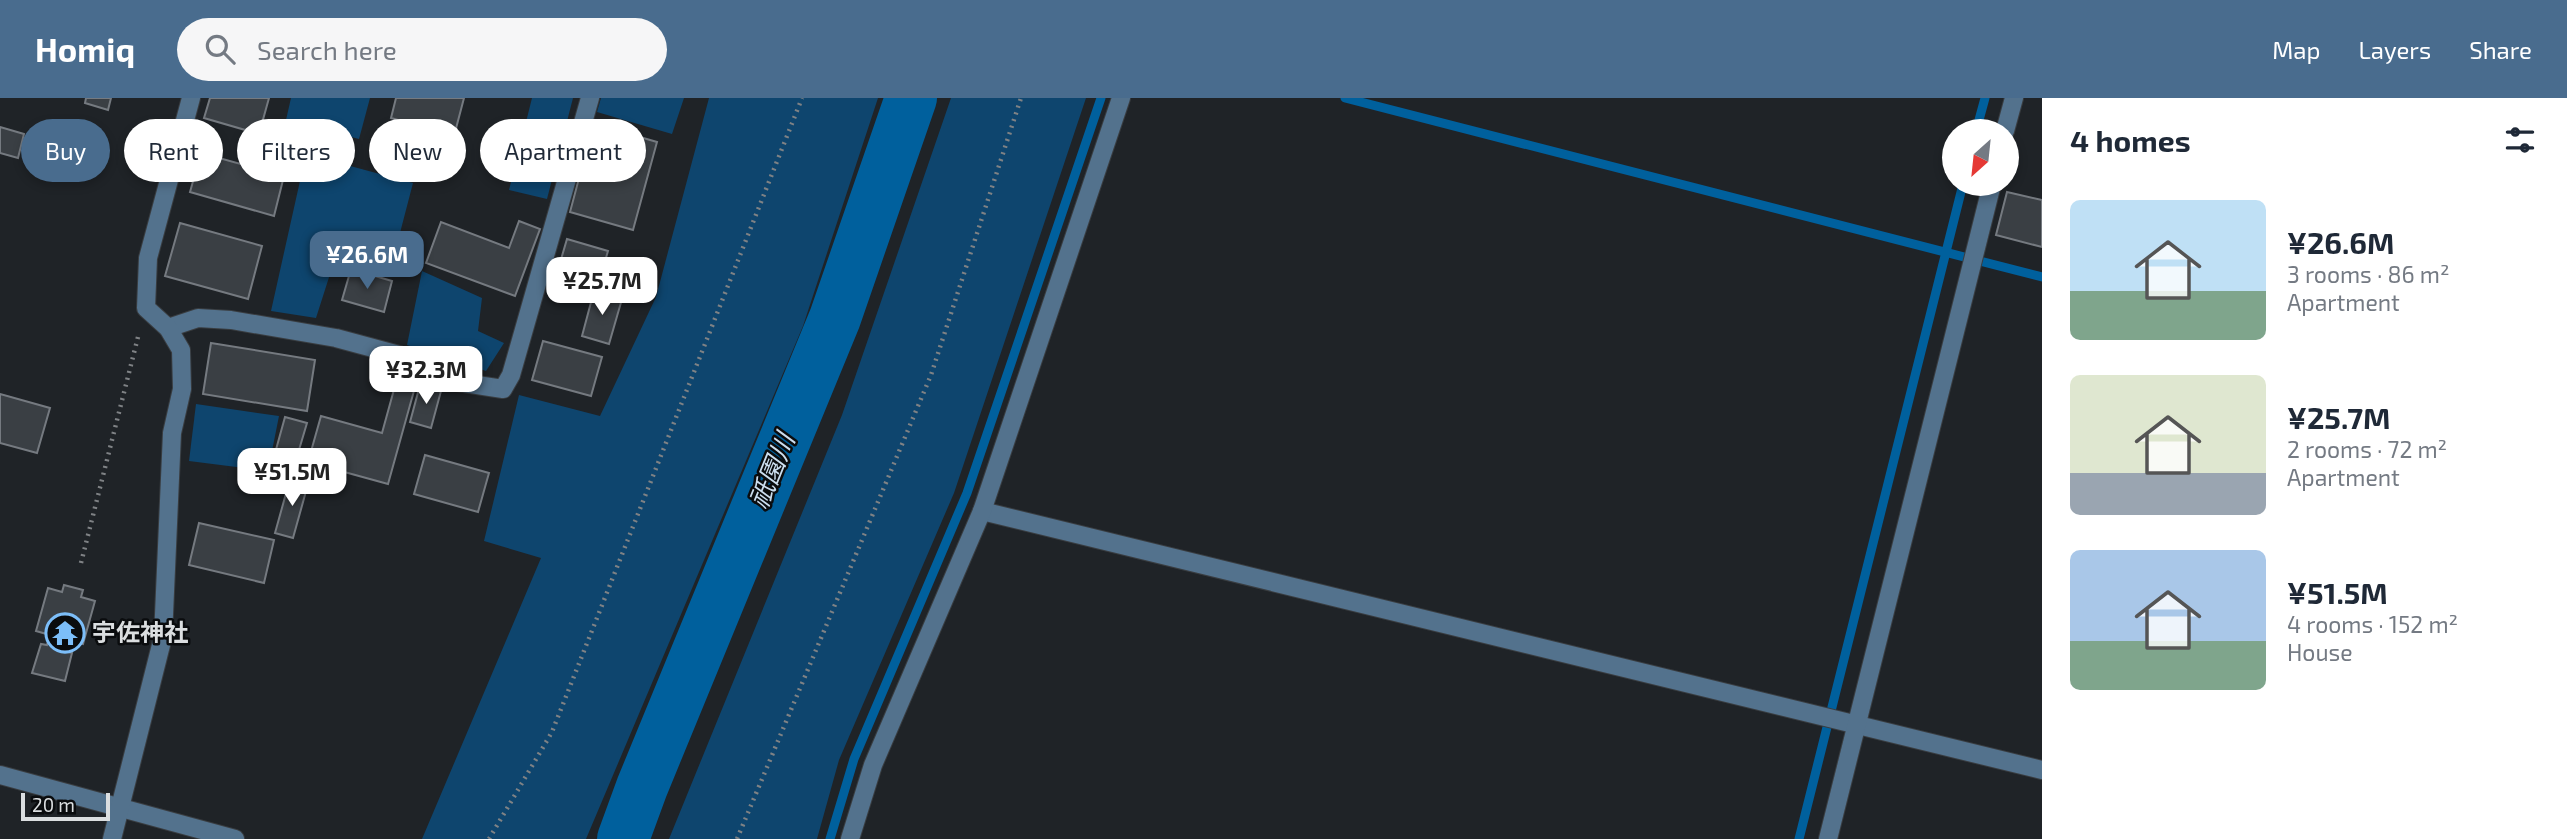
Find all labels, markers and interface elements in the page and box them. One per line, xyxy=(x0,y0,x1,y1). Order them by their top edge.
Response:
search box xyxy=(177,18,667,81)
text: Homiq xyxy=(35,29,135,69)
icon: search xyxy=(201,30,239,68)
text: Search here xyxy=(257,34,397,65)
text: Map xyxy=(2272,35,2320,64)
text: Layers xyxy=(2358,35,2431,64)
text: Share xyxy=(2469,35,2532,64)
chip: Buy xyxy=(21,119,110,182)
chip: Rent xyxy=(124,119,223,182)
chip: Filters xyxy=(237,119,355,182)
chip: New xyxy=(369,119,466,182)
chip: Apartment xyxy=(480,119,646,182)
north arrow xyxy=(1942,119,2020,196)
map controls xyxy=(1942,119,2019,196)
icon: filters xyxy=(2501,121,2539,159)
text: 4 homes xyxy=(2070,122,2191,158)
text: ¥26.6M xyxy=(2287,224,2395,260)
icon: home xyxy=(2126,228,2210,312)
pin: ¥26.6M xyxy=(310,232,424,291)
text: ¥26.6M xyxy=(326,240,408,268)
pin: ¥25.7M xyxy=(545,258,659,317)
text: 3 rooms · 86 m² xyxy=(2287,260,2449,288)
text: ¥25.7M xyxy=(562,266,642,294)
text: Apartment xyxy=(2287,288,2400,316)
pin: ¥32.3M xyxy=(369,346,483,406)
text: ¥32.3M xyxy=(385,355,467,383)
text: ¥25.7M xyxy=(2287,399,2391,435)
icon: home xyxy=(2126,403,2210,487)
water label: 祇園川 xyxy=(742,426,801,512)
text: 2 rooms · 72 m² xyxy=(2287,435,2447,463)
pin: ¥51.5M xyxy=(235,448,349,508)
text: ¥51.5M xyxy=(253,457,331,485)
text: Apartment xyxy=(2287,463,2400,491)
text: ¥51.5M xyxy=(2287,574,2388,610)
icon: home xyxy=(2126,578,2210,662)
text: 4 rooms · 152 m² xyxy=(2287,610,2458,638)
temple icon: 宇佐神社 xyxy=(44,612,86,654)
place label: 宇佐神社 xyxy=(92,617,188,646)
text: House xyxy=(2287,638,2353,666)
scale bar xyxy=(21,790,110,822)
text: 20 m xyxy=(32,793,75,816)

